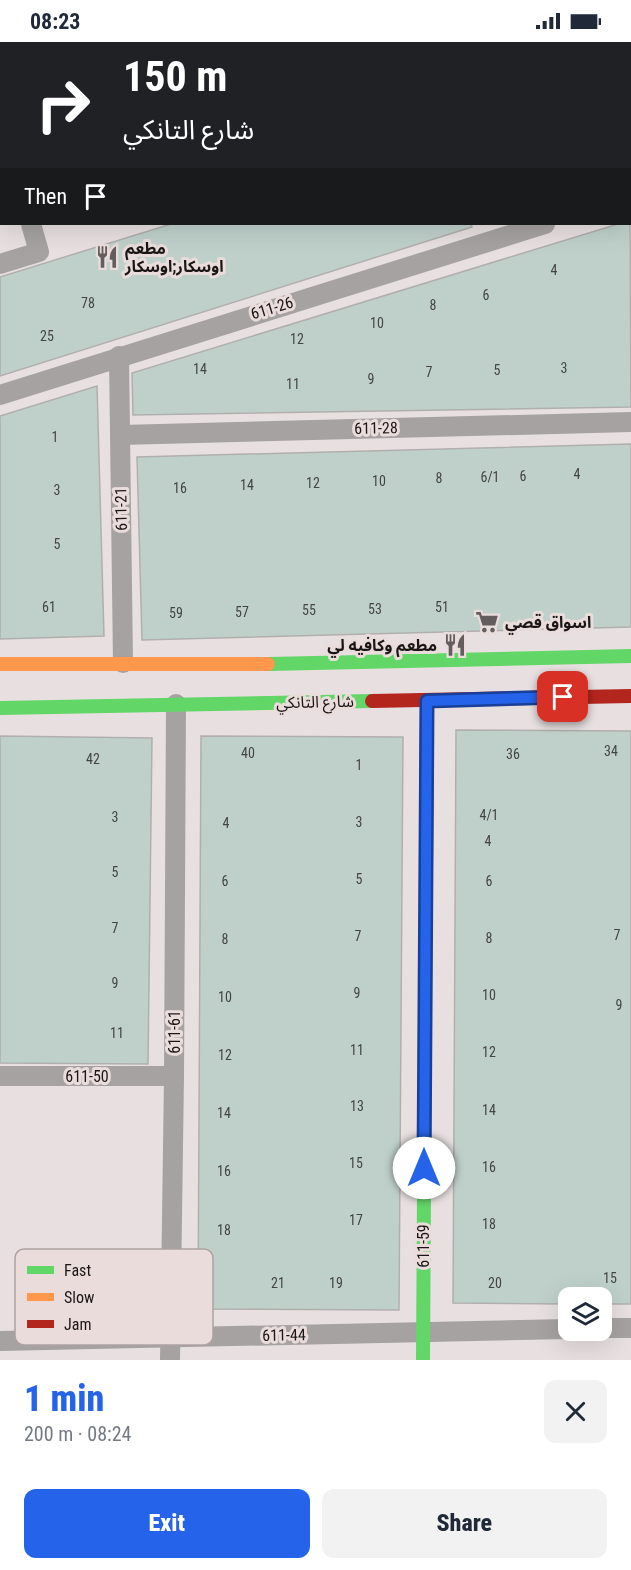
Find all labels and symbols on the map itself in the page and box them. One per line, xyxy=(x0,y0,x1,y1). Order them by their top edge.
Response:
place label: مطعم اوسكار;اوسكار xyxy=(124,239,224,276)
restaurant icon: مطعم اوسكار;اوسكار xyxy=(94,244,120,270)
house number: 4 xyxy=(551,262,558,278)
house number: 6 xyxy=(483,287,490,303)
street label: 611-26 xyxy=(248,293,296,323)
house number: 78 xyxy=(81,295,95,311)
house number: 8 xyxy=(430,297,437,313)
house number: 10 xyxy=(370,315,384,331)
house number: 25 xyxy=(40,328,54,344)
house number: 12 xyxy=(290,331,304,347)
house number: 3 xyxy=(561,360,567,376)
house number: 14 xyxy=(193,361,207,377)
house number: 5 xyxy=(494,362,501,378)
house number: 7 xyxy=(426,364,433,380)
house number: 9 xyxy=(368,371,374,387)
house number: 11 xyxy=(286,376,300,392)
street label: 611-28 xyxy=(354,418,398,438)
house number: 1 xyxy=(52,429,58,445)
house number: 4 xyxy=(574,466,581,482)
house number: 6 xyxy=(520,468,527,484)
house number: 6/1 xyxy=(480,469,500,485)
house number: 8 xyxy=(436,470,443,486)
house number: 10 xyxy=(372,473,386,489)
house number: 12 xyxy=(306,475,320,491)
house number: 14 xyxy=(240,477,254,493)
house number: 16 xyxy=(173,480,187,496)
house number: 3 xyxy=(54,482,60,498)
street label: 611-21 xyxy=(111,487,131,531)
house number: 5 xyxy=(54,536,61,552)
house number: 61 xyxy=(42,599,56,615)
house number: 51 xyxy=(435,599,449,615)
house number: 53 xyxy=(368,601,382,617)
house number: 55 xyxy=(302,602,316,618)
house number: 57 xyxy=(235,604,249,620)
house number: 59 xyxy=(169,605,183,621)
supermarket icon: اسواق قصي xyxy=(474,609,500,635)
place label: اسواق قصي xyxy=(505,613,591,635)
restaurant icon: مطعم وكافيه لي xyxy=(442,632,468,658)
place label: مطعم وكافيه لي xyxy=(327,636,437,658)
pin xyxy=(537,671,588,722)
street label: شارع التانكي xyxy=(276,692,354,715)
house number: 34 xyxy=(604,743,618,759)
house number: 40 xyxy=(241,745,255,761)
house number: 36 xyxy=(506,746,520,762)
house number: 42 xyxy=(86,751,100,767)
house number: 1 xyxy=(356,757,362,773)
house number: 4/1 xyxy=(479,807,499,823)
house number: 3 xyxy=(112,809,118,825)
house number: 3 xyxy=(356,814,362,830)
house number: 4 xyxy=(223,815,230,831)
house number: 4 xyxy=(485,833,492,849)
house number: 5 xyxy=(112,864,119,880)
house number: 5 xyxy=(356,871,363,887)
house number: 6 xyxy=(222,873,229,889)
house number: 6 xyxy=(486,873,493,889)
house number: 7 xyxy=(112,920,119,936)
house number: 7 xyxy=(614,927,621,943)
house number: 7 xyxy=(355,928,362,944)
house number: 8 xyxy=(486,930,493,946)
house number: 8 xyxy=(222,931,229,947)
house number: 9 xyxy=(112,975,118,991)
house number: 9 xyxy=(354,985,360,1001)
house number: 10 xyxy=(482,987,496,1003)
house number: 10 xyxy=(218,989,232,1005)
house number: 9 xyxy=(616,997,622,1013)
street label: 611-61 xyxy=(165,1010,184,1054)
house number: 11 xyxy=(110,1025,124,1041)
house number: 11 xyxy=(350,1042,364,1058)
house number: 12 xyxy=(482,1044,496,1060)
house number: 12 xyxy=(218,1047,232,1063)
street label: 611-50 xyxy=(65,1067,109,1086)
house number: 13 xyxy=(350,1098,364,1114)
house number: 14 xyxy=(482,1102,496,1118)
house number: 14 xyxy=(217,1105,231,1121)
position arrow xyxy=(392,1136,456,1200)
house number: 15 xyxy=(349,1155,363,1171)
house number: 16 xyxy=(482,1159,496,1175)
house number: 16 xyxy=(217,1163,231,1179)
house number: 17 xyxy=(349,1212,363,1228)
house number: 18 xyxy=(482,1216,496,1232)
house number: 18 xyxy=(217,1222,231,1238)
street label: 611-59 xyxy=(414,1224,433,1268)
legend xyxy=(15,1249,213,1345)
text: Fast xyxy=(64,1261,91,1280)
house number: 15 xyxy=(603,1270,617,1286)
house number: 21 xyxy=(271,1275,285,1291)
house number: 19 xyxy=(329,1275,343,1291)
house number: 20 xyxy=(488,1275,502,1291)
text: Slow xyxy=(64,1288,94,1307)
text: Jam xyxy=(64,1315,91,1334)
street label: 611-44 xyxy=(262,1325,306,1345)

